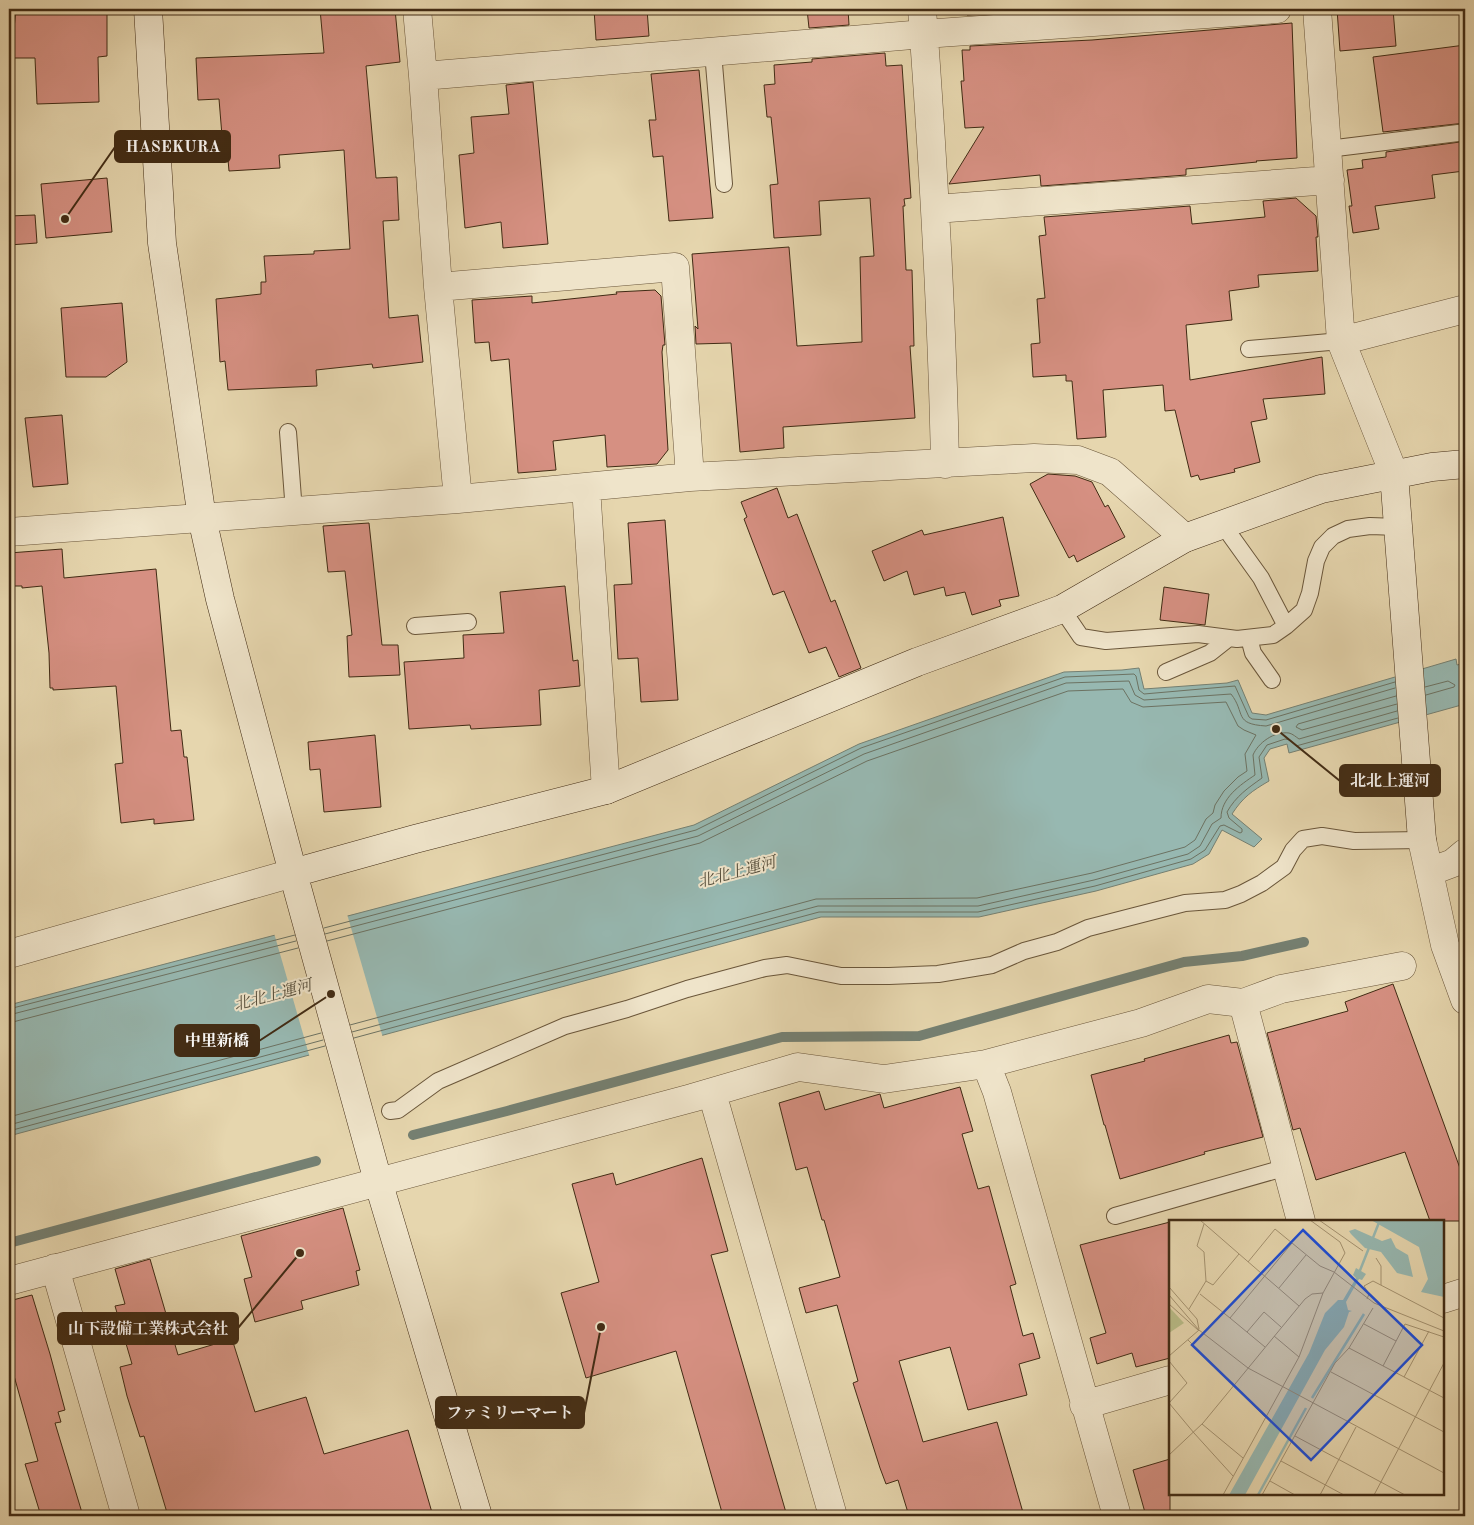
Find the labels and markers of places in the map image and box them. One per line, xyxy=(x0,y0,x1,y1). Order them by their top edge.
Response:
callout: HASEKURA xyxy=(115,131,230,162)
callout: 北北上運河 xyxy=(1340,765,1440,796)
callout: 中里新橋 xyxy=(175,1025,259,1056)
callout: 山下設備工業株式会社 xyxy=(58,1313,238,1344)
callout: ファミリーマート xyxy=(436,1397,584,1428)

